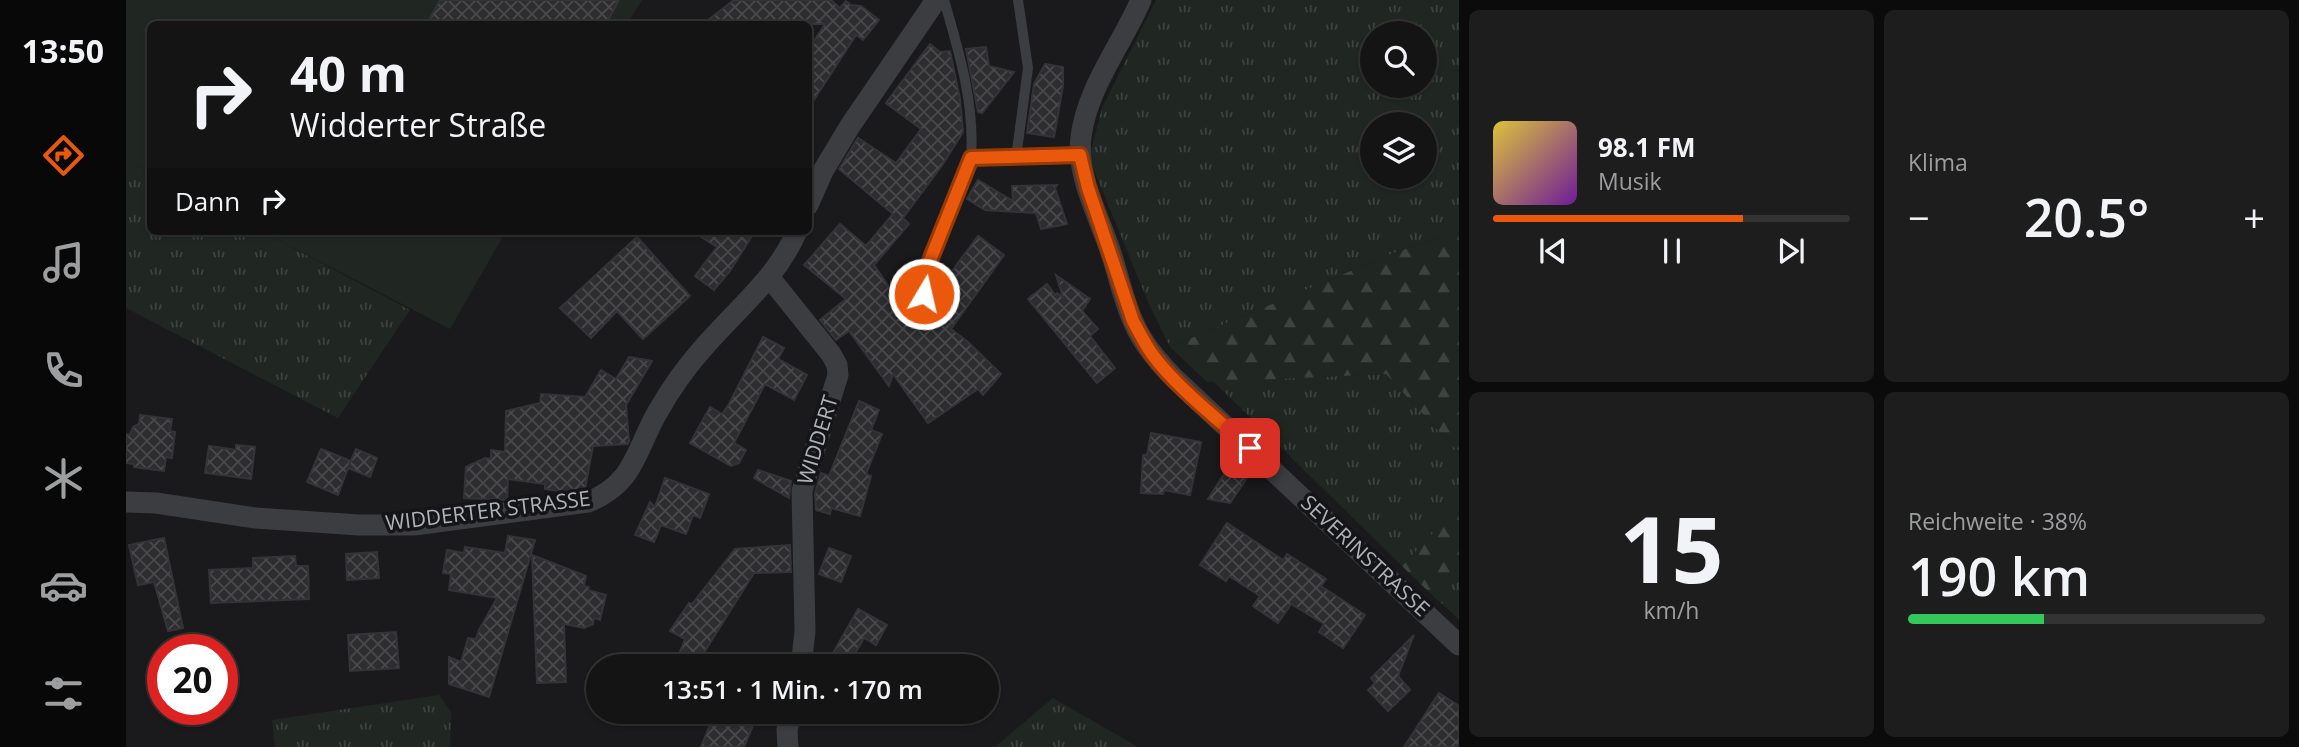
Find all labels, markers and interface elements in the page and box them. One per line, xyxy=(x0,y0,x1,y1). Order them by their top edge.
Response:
map controls xyxy=(1360,21,1437,189)
button: search xyxy=(1360,21,1437,98)
text: 13:50 xyxy=(22,29,104,72)
text: 40 m xyxy=(290,40,407,106)
icon: right xyxy=(175,49,266,140)
text: Widderter Straße xyxy=(290,103,546,146)
button: layers xyxy=(1360,112,1437,189)
text: 98.1 FM xyxy=(1598,129,1696,165)
icon: directions xyxy=(39,131,88,180)
text: Klima xyxy=(1908,146,1968,178)
text: Musik xyxy=(1598,165,1662,197)
text: 20.5° xyxy=(2024,181,2149,252)
icon: right xyxy=(254,182,292,220)
text: Dann xyxy=(175,183,240,219)
text: − xyxy=(1908,191,1930,243)
text: + xyxy=(2243,191,2265,243)
icon: previous xyxy=(1534,232,1572,270)
icon: pause xyxy=(1653,232,1691,270)
icon: next xyxy=(1772,232,1810,270)
icon: music xyxy=(39,238,88,287)
position arrow xyxy=(887,257,961,331)
icon: phone xyxy=(39,346,88,395)
street label: WIDDERT xyxy=(790,391,844,488)
pin xyxy=(1220,418,1280,478)
icon: arrive xyxy=(1231,429,1269,467)
icon: climate xyxy=(39,454,88,503)
street label: WIDDERTER STRASSE xyxy=(384,484,592,536)
text: 15 xyxy=(1619,486,1724,610)
street label: SEVERINSTRASSE xyxy=(1295,488,1436,622)
text: Reichweite · 38% xyxy=(1908,505,2087,537)
text: 190 km xyxy=(1908,540,2090,611)
icon: car xyxy=(39,561,88,610)
text: km/h xyxy=(1644,594,1699,626)
speed limit sign: 20 xyxy=(147,634,238,725)
icon: filters xyxy=(39,669,88,718)
text: 13:51 · 1 Min. · 170 m xyxy=(662,671,923,707)

